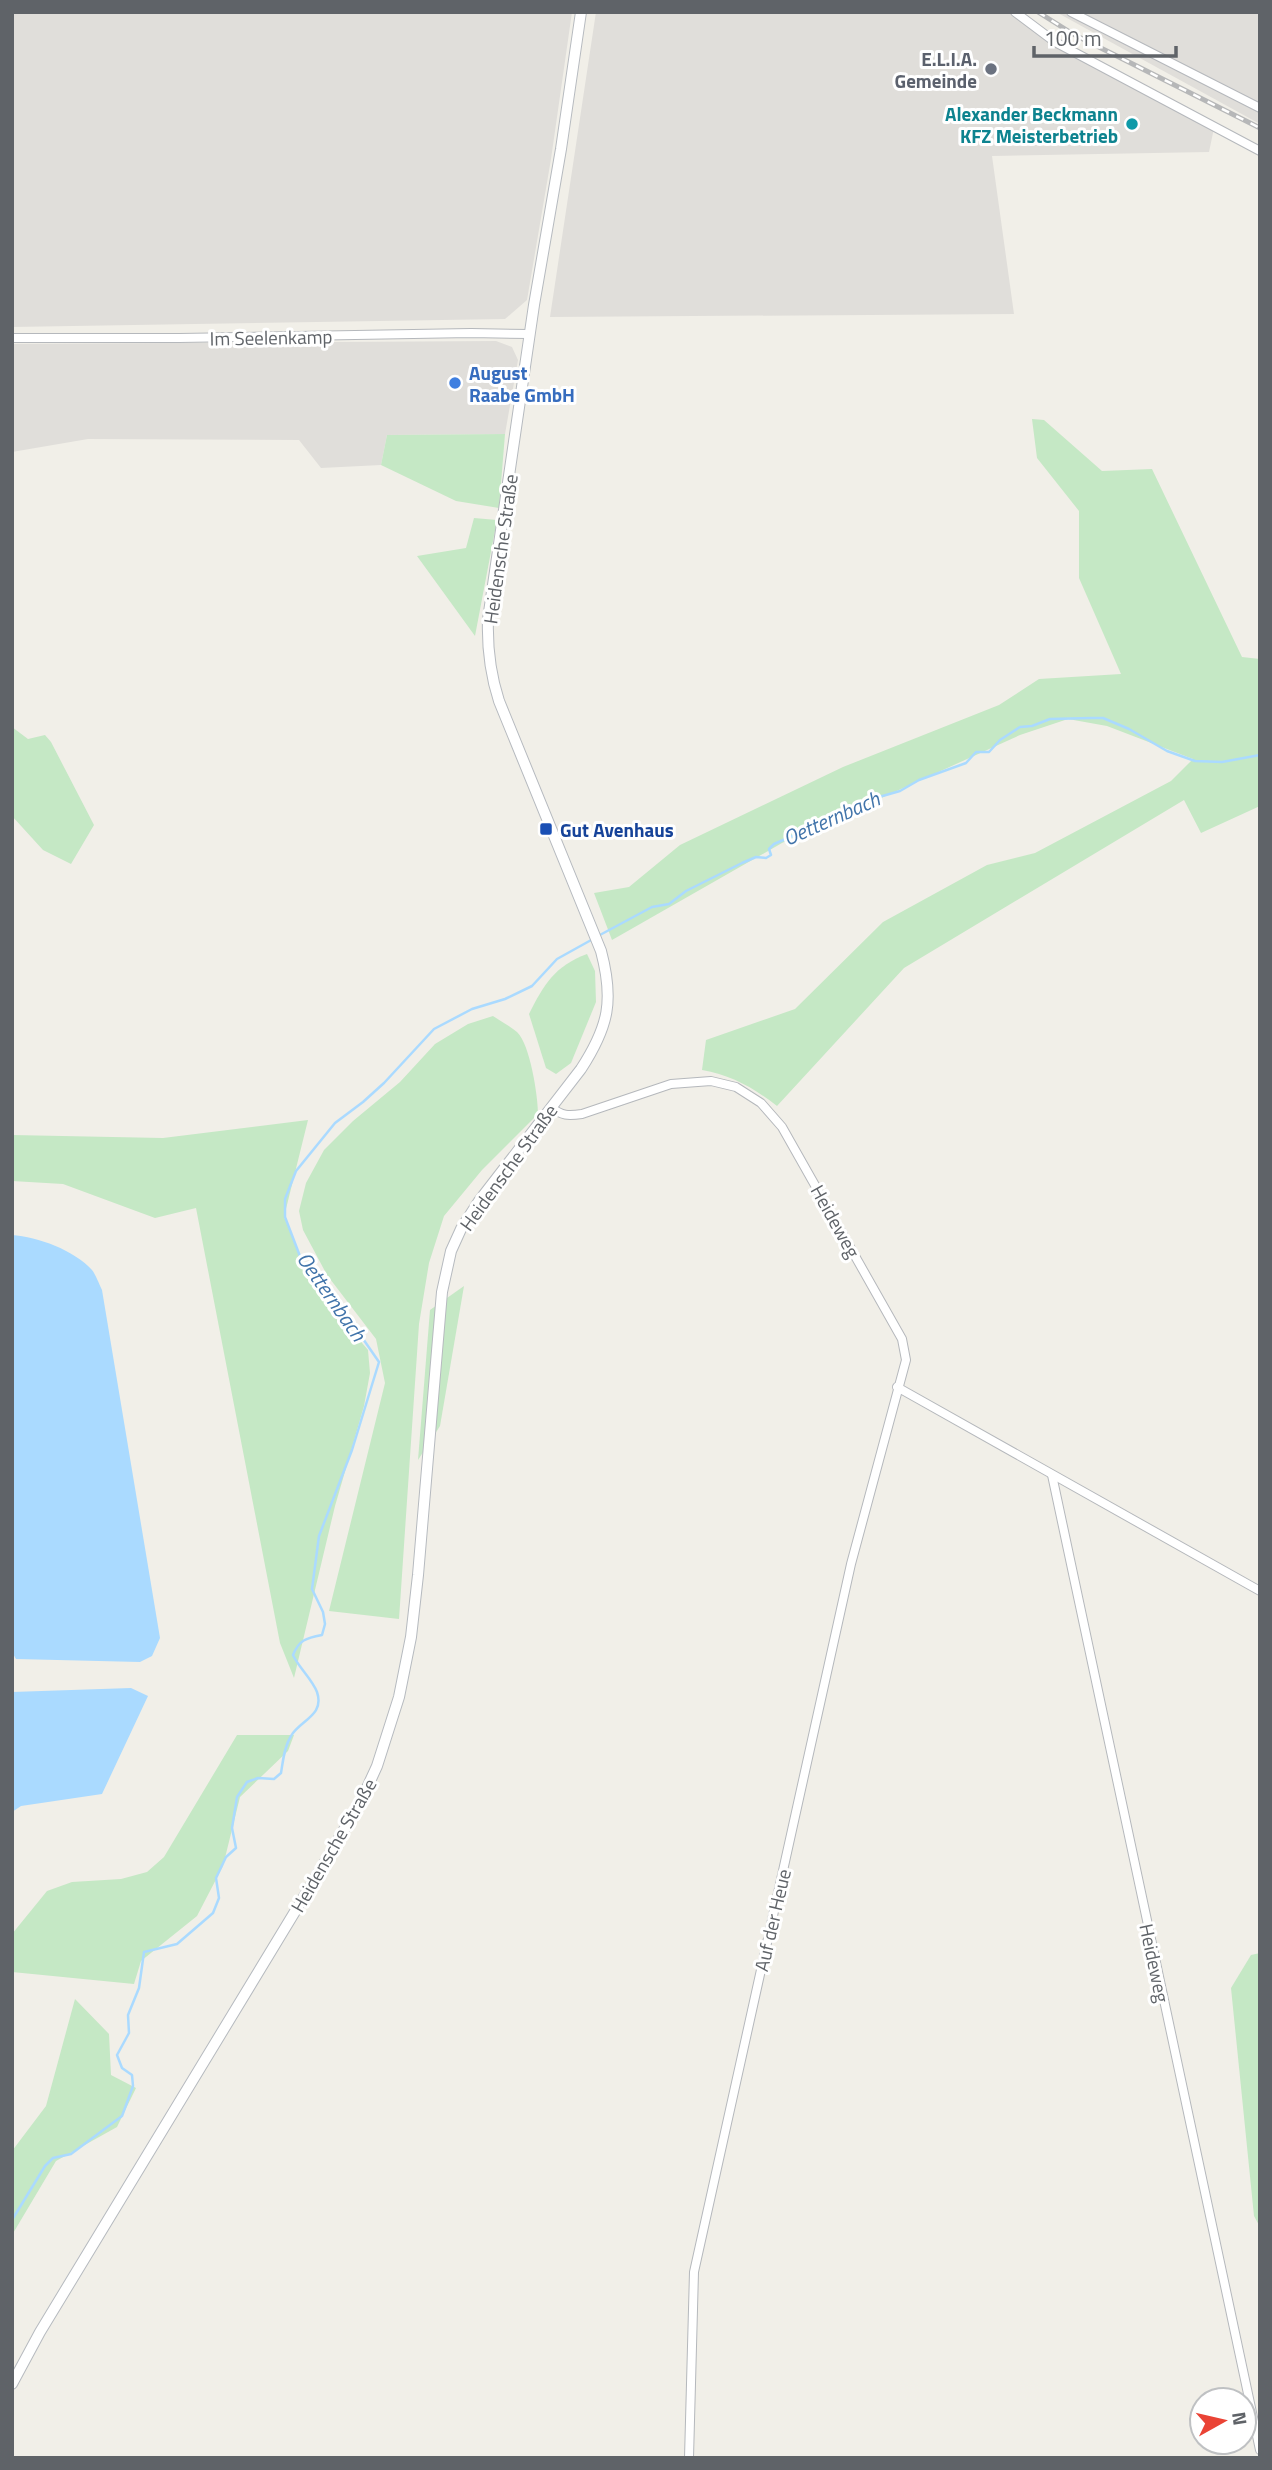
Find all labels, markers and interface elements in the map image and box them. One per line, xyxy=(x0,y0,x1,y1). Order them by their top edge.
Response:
scale bar xyxy=(1034,14,1176,58)
text: 100 m xyxy=(1044,22,1101,54)
place label: E.L.I.A. Gemeinde xyxy=(895,44,977,95)
marker: E.L.I.A. Gemeinde xyxy=(983,61,999,77)
place label: Alexander Beckmann KFZ Meisterbetrieb xyxy=(945,99,1118,150)
marker: Alexander Beckmann KFZ Meisterbetrieb xyxy=(1124,116,1140,132)
street label: Im Seelenkamp xyxy=(209,321,333,353)
place label: August Raabe GmbH xyxy=(469,358,575,409)
marker: August Raabe GmbH xyxy=(447,375,463,391)
street label: Heidensche Straße xyxy=(475,472,525,626)
water label: Oetternbach xyxy=(777,782,885,854)
place label: Gut Avenhaus xyxy=(560,815,674,844)
marker: Gut Avenhaus xyxy=(538,821,554,837)
street label: Heidensche Straße xyxy=(452,1097,564,1237)
street label: Heideweg xyxy=(804,1179,868,1263)
water label: Oetternbach xyxy=(289,1245,375,1348)
street label: Heidensche Straße xyxy=(283,1772,383,1918)
street label: Auf der Heue xyxy=(746,1866,798,1974)
street label: Heideweg xyxy=(1133,1921,1178,2005)
north arrow xyxy=(1188,2386,1258,2456)
text: N xyxy=(1225,2410,1256,2427)

